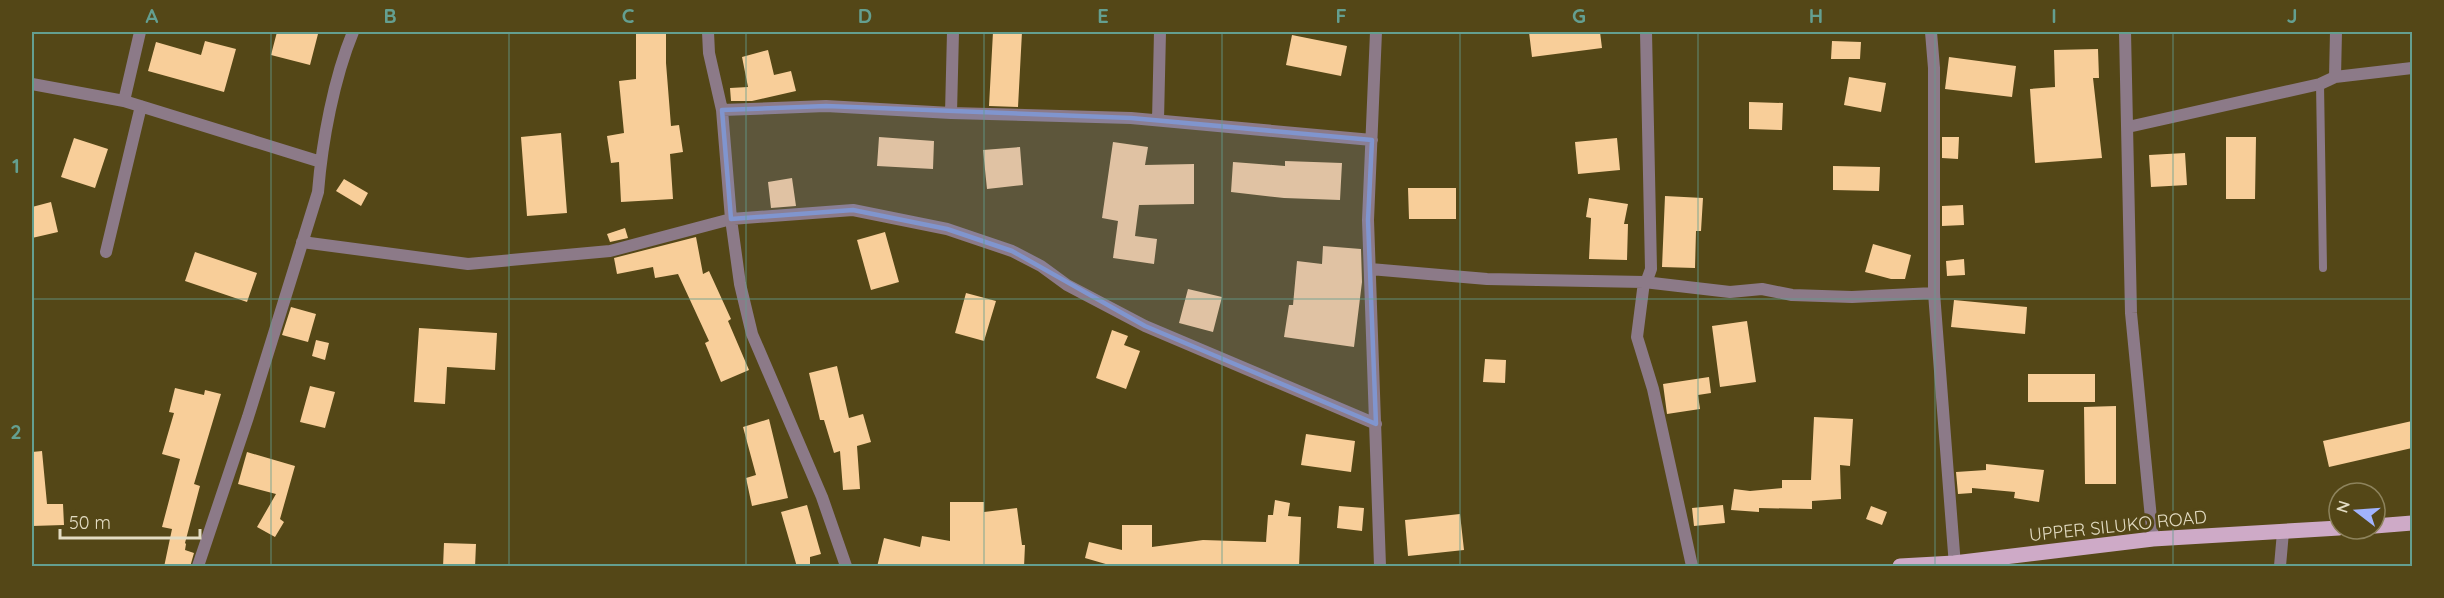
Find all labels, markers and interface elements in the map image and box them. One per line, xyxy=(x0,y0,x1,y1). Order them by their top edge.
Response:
text: A xyxy=(146,3,159,28)
text: B xyxy=(383,3,397,28)
text: C xyxy=(622,3,635,28)
text: D xyxy=(858,3,872,28)
text: E xyxy=(1097,3,1109,28)
text: F xyxy=(1335,3,1347,28)
text: G xyxy=(1572,3,1586,28)
text: H xyxy=(1809,3,1823,28)
text: I xyxy=(2051,3,2057,28)
text: J xyxy=(2286,3,2298,28)
text: 1 xyxy=(12,153,20,178)
text: 2 xyxy=(10,419,22,444)
north arrow xyxy=(2327,481,2387,541)
text: N xyxy=(2331,498,2354,515)
scale bar xyxy=(60,502,200,540)
street label: UPPER SILUKO ROAD xyxy=(2028,505,2208,546)
text: 50 m xyxy=(69,511,111,534)

